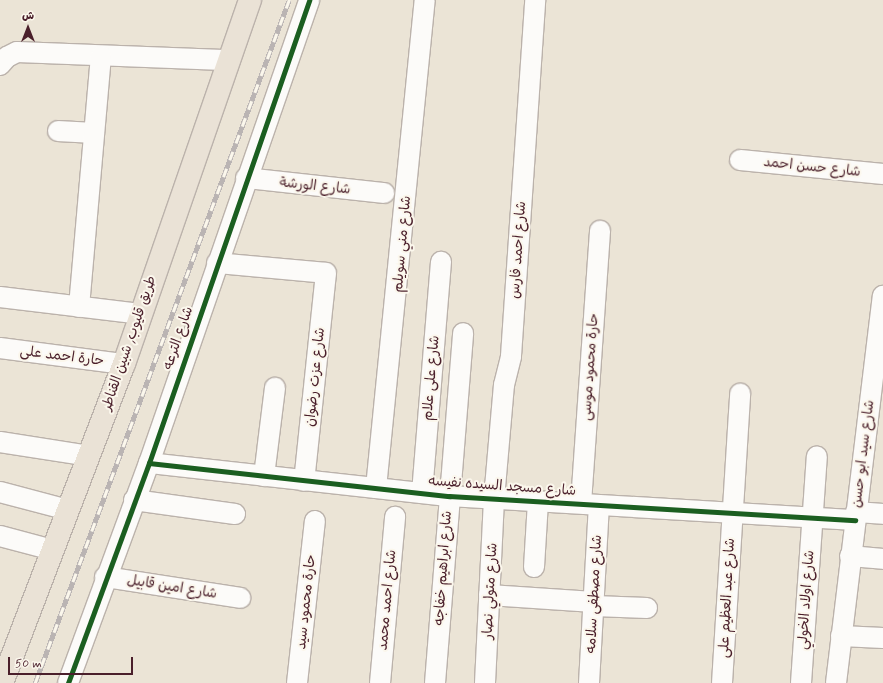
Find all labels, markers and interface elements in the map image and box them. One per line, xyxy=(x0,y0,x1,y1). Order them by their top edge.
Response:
north arrow xyxy=(8,8,48,48)
text: ش xyxy=(22,9,34,23)
street label: شارع حسن احمد xyxy=(763,154,861,180)
street label: شارع الورشة xyxy=(279,174,351,198)
street label: شارع مني سويلم xyxy=(389,195,415,293)
street label: شارع احمد فارس xyxy=(506,201,530,299)
street label: طريق قليوب, شبين القناطر xyxy=(98,274,160,412)
street label: شارع الترعه xyxy=(159,304,197,372)
street label: حارة محمود موسى xyxy=(578,313,602,421)
street label: شارع عزت رضوان xyxy=(301,327,329,427)
street label: شارع على علام xyxy=(419,335,443,421)
street label: حارة احمد على xyxy=(19,343,105,369)
street label: شارع سيد ابو حسن xyxy=(848,399,878,509)
street label: شارع مسجد السيده نفيسه xyxy=(427,472,577,500)
street label: شارع ابراهيم خفاجه xyxy=(431,510,455,626)
street label: شارع مصطفى سلامه xyxy=(583,534,605,654)
street label: شارع عبد العظيم على xyxy=(715,538,739,658)
street label: شارع متولي نصار xyxy=(479,542,501,640)
street label: شارع احمد محمد xyxy=(374,549,400,651)
street label: شارع اولاد الخولي xyxy=(794,550,818,650)
street label: حارة محمود سيد xyxy=(293,554,319,650)
street label: شارع امين قابيل xyxy=(126,572,218,602)
scale bar xyxy=(10,649,135,675)
text: 50 m xyxy=(15,656,42,672)

